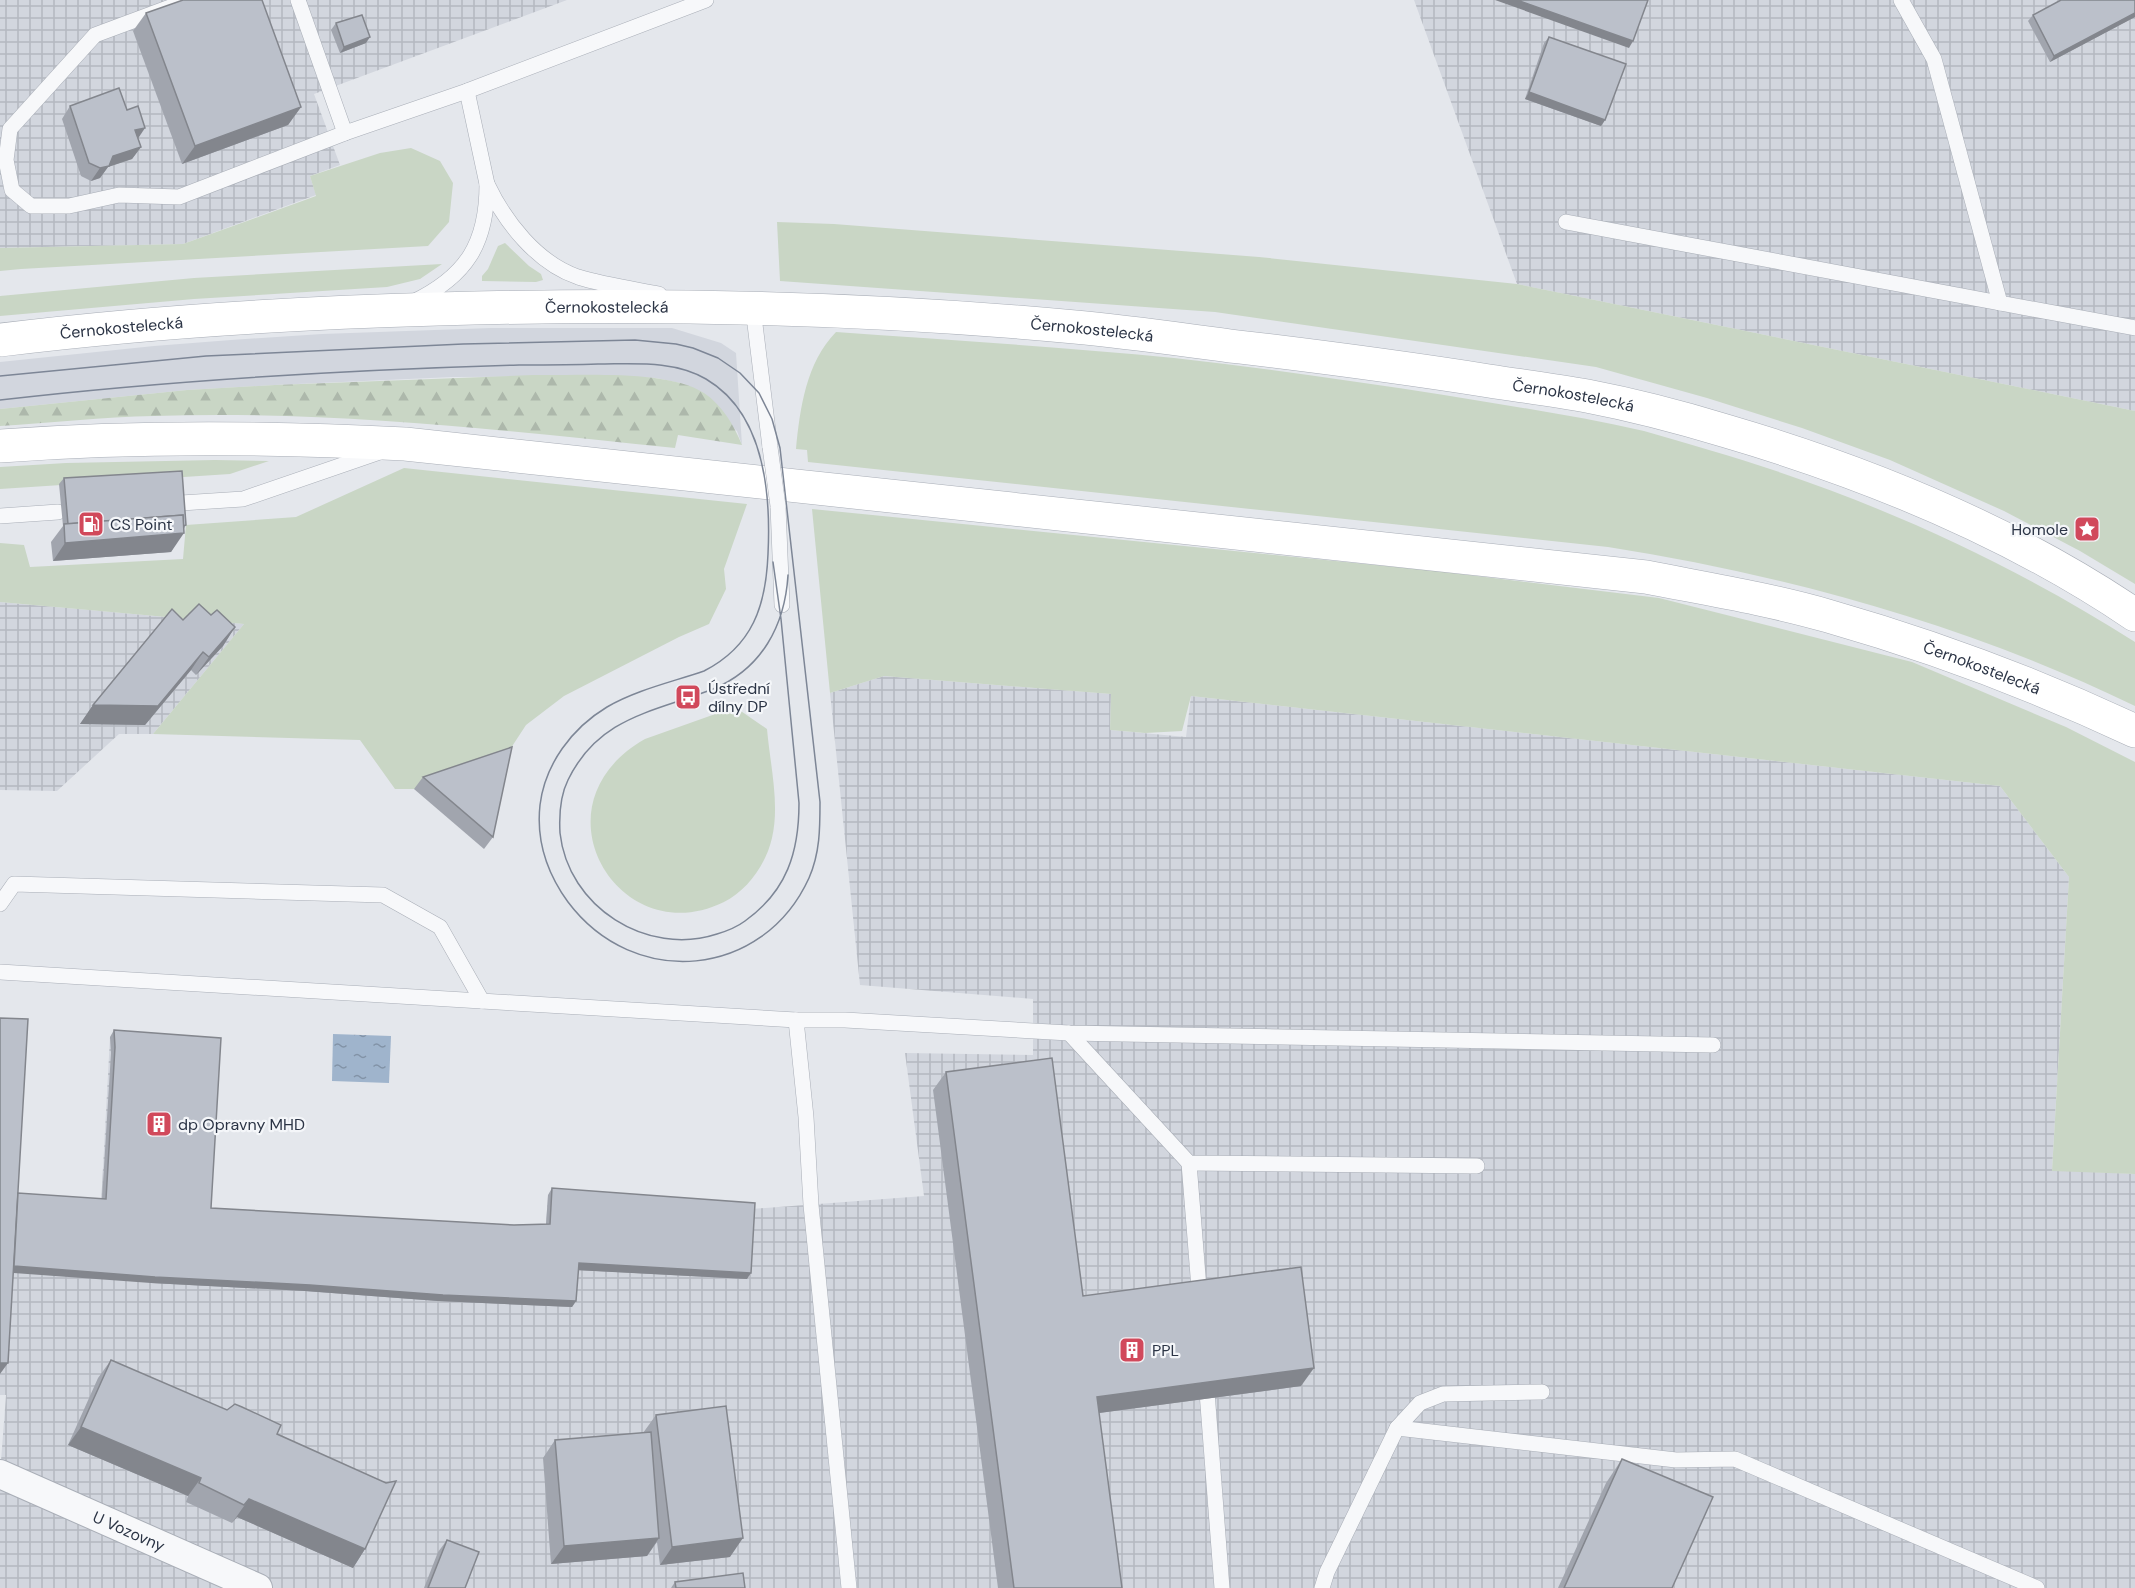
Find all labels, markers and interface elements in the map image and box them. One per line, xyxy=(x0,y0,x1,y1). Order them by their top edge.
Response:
street label: Černokostelecká xyxy=(545,296,669,318)
street label: Černokostelecká xyxy=(59,312,184,344)
street label: Černokostelecká xyxy=(1030,313,1155,347)
street label: Černokostelecká xyxy=(1511,375,1636,417)
fuel station icon: CS Point xyxy=(76,509,106,539)
place label: CS Point xyxy=(110,514,173,535)
place icon: Homole xyxy=(2072,514,2102,544)
place label: Homole xyxy=(2011,519,2068,540)
street label: Černokostelecká xyxy=(1920,637,2044,699)
place label: Ústřední dílny DP xyxy=(708,678,770,717)
bus stop icon: Ústřední dílny DP xyxy=(673,682,703,712)
building icon: dp Opravny MHD xyxy=(144,1109,174,1139)
place label: dp Opravny MHD xyxy=(178,1114,305,1135)
building icon: PPL xyxy=(1117,1335,1147,1365)
place label: PPL xyxy=(1152,1340,1179,1361)
street label: U Vozovny xyxy=(89,1506,168,1557)

